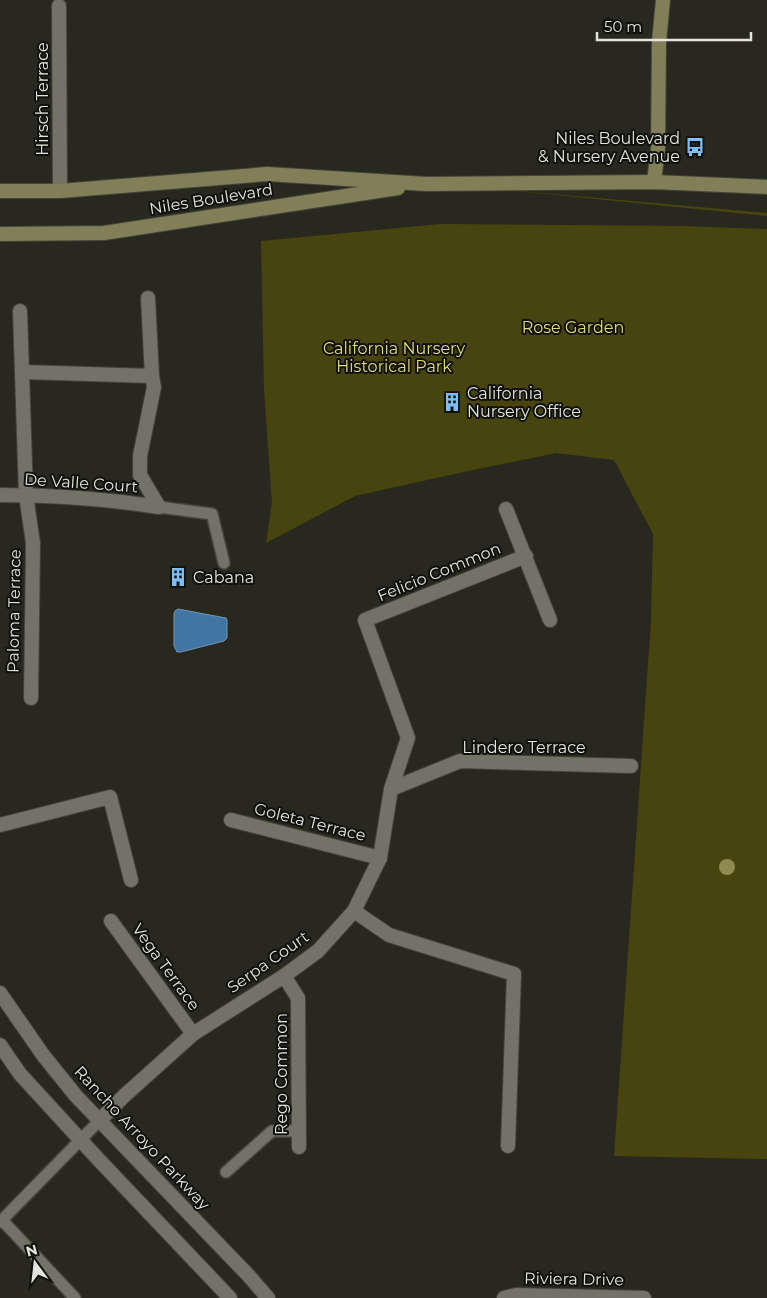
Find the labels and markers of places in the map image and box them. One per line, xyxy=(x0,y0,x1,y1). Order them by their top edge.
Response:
place label: Niles Boulevard & Nursery Avenue xyxy=(538,129,680,166)
bus stop icon: Niles Boulevard & Nursery Avenue xyxy=(684,136,706,158)
place label: California Nursery Office xyxy=(467,384,581,421)
building icon: California Nursery Office xyxy=(441,391,463,413)
building icon: Cabana xyxy=(167,566,189,588)
place label: Cabana xyxy=(193,568,254,587)

